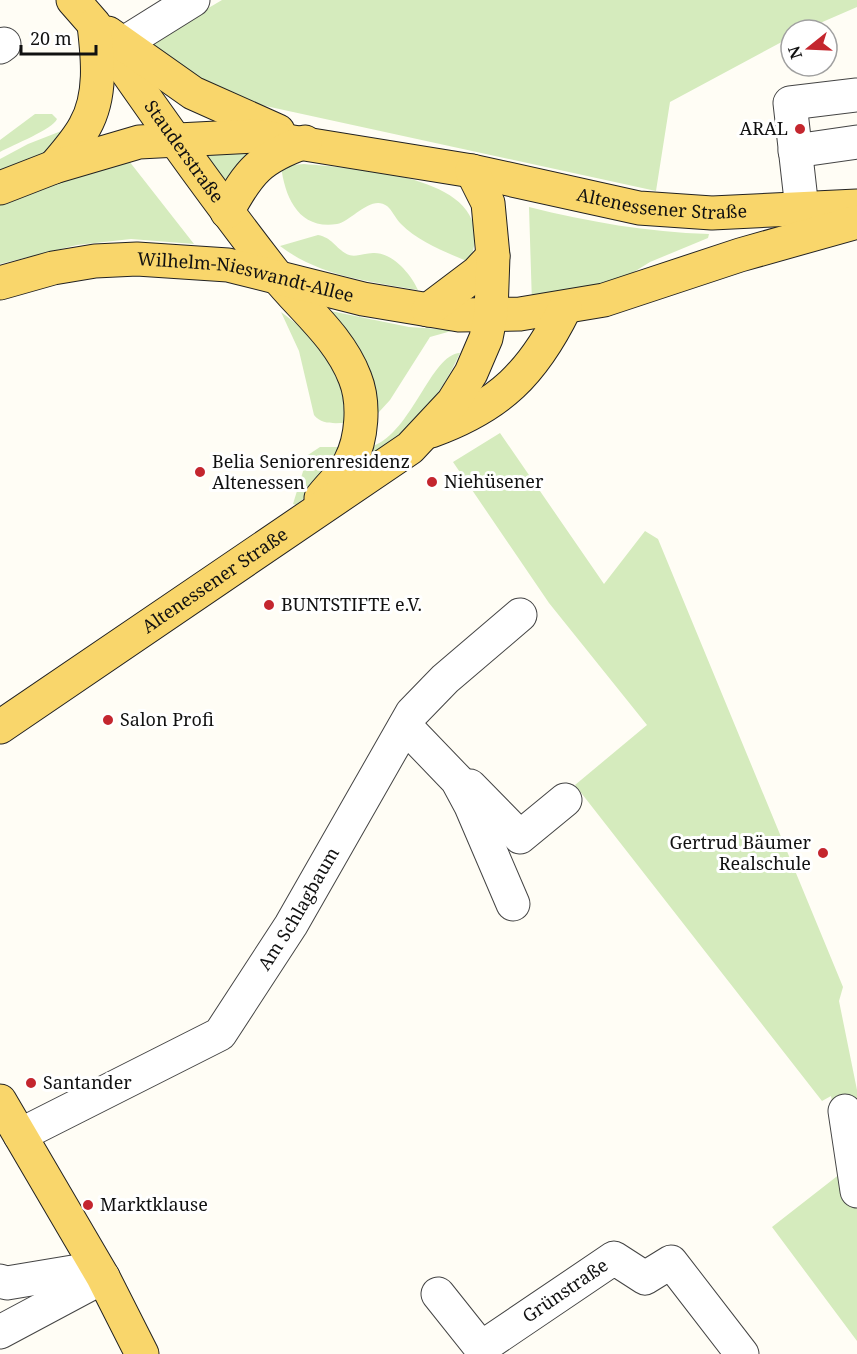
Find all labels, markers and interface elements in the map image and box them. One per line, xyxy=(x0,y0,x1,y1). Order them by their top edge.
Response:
scale bar xyxy=(21,18,96,56)
north arrow xyxy=(779,18,839,78)
text: 20 m xyxy=(30,26,72,50)
text: N xyxy=(782,43,807,62)
street label: Stauderstraße xyxy=(139,95,230,207)
place label: ARAL xyxy=(740,116,788,140)
marker: ARAL xyxy=(793,122,807,136)
street label: Altenessener Straße xyxy=(575,182,748,224)
street label: Wilhelm-Nieswandt-Allee xyxy=(136,246,356,307)
place label: Belia Seniorenresidenz Altenessen xyxy=(212,449,410,494)
marker: Belia Seniorenresidenz Altenessen xyxy=(193,465,207,479)
place label: Niehüsener xyxy=(444,469,544,493)
marker: Niehüsener xyxy=(425,475,439,489)
street label: Altenessener Straße xyxy=(137,522,292,638)
place label: BUNTSTIFTE e.V. xyxy=(281,592,422,616)
marker: BUNTSTIFTE e.V. xyxy=(262,598,276,612)
place label: Salon Profi xyxy=(120,707,214,731)
marker: Salon Profi xyxy=(101,713,115,727)
place label: Gertrud Bäumer Realschule xyxy=(670,830,812,875)
street label: Am Schlagbaum xyxy=(252,842,344,975)
marker: Gertrud Bäumer Realschule xyxy=(816,846,830,860)
place label: Santander xyxy=(43,1070,132,1094)
marker: Santander xyxy=(24,1076,38,1090)
place label: Marktklause xyxy=(100,1192,208,1216)
marker: Marktklause xyxy=(81,1198,95,1212)
street label: Grünstraße xyxy=(517,1253,612,1328)

